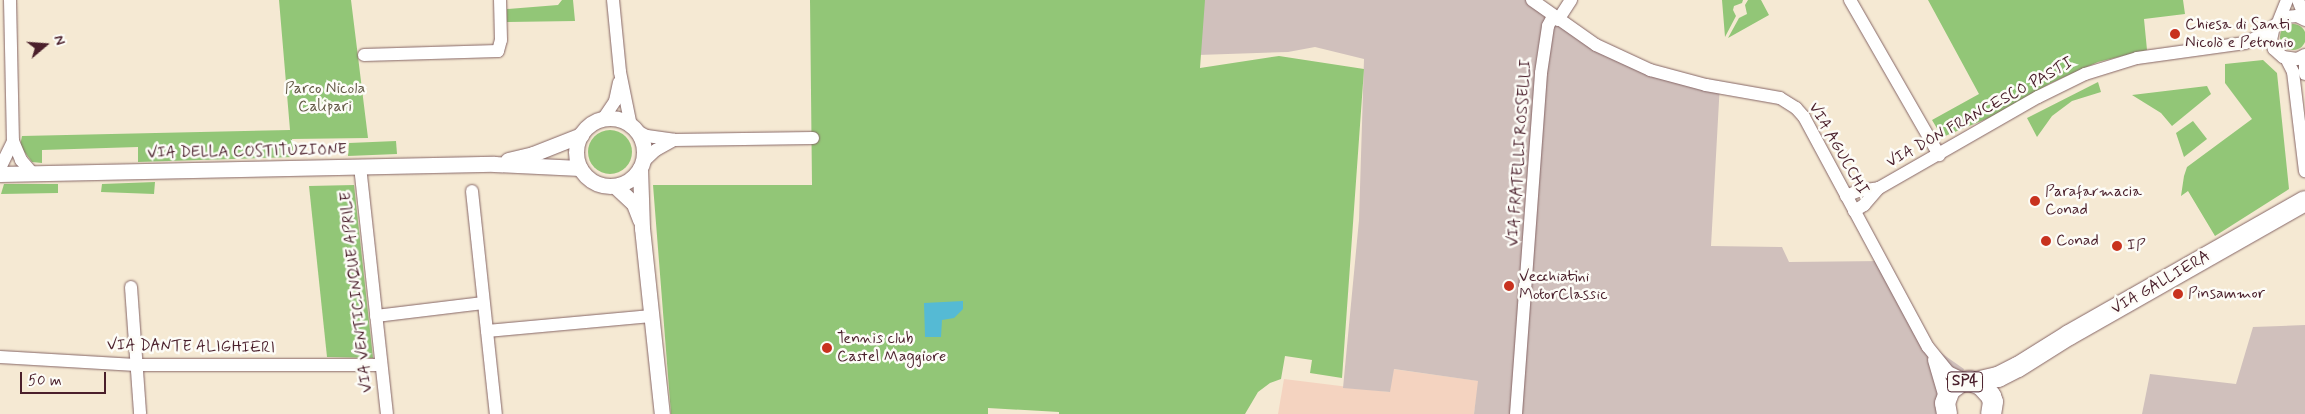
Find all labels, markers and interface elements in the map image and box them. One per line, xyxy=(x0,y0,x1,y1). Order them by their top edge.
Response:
place label: Chiesa di Santi Nicolò e Petronio xyxy=(2185,15,2292,53)
north arrow xyxy=(20,20,70,70)
marker: Chiesa di Santi Nicolò e Petronio xyxy=(2169,28,2181,40)
text: N xyxy=(49,33,69,48)
street label: VIA DON FRANCESCO PASTI xyxy=(1883,54,2077,172)
street label: VIA FRATELLI ROSSELLI xyxy=(1504,62,1536,244)
park label: Parco Nicola Calipari xyxy=(284,79,366,117)
street label: VIA AGUCCHI xyxy=(1805,101,1871,197)
street label: VIA DELLA COSTITUZIONE xyxy=(145,141,349,163)
place label: Parafarmacia Conad xyxy=(2045,182,2142,220)
street label: VIA VENTICINQUE APRILE xyxy=(337,188,377,396)
marker: Parafarmacia Conad xyxy=(2029,195,2041,207)
place label: Conad xyxy=(2056,231,2099,251)
marker: Conad xyxy=(2040,235,2052,247)
place label: IP xyxy=(2127,236,2145,256)
marker: IP xyxy=(2111,240,2123,252)
street label: VIA GALLIERA xyxy=(2109,247,2213,319)
place label: Vecchiatini MotorClassic xyxy=(1519,267,1608,305)
marker: Vecchiatini MotorClassic xyxy=(1503,280,1515,292)
place label: Pinsammor xyxy=(2188,284,2265,304)
marker: Pinsammor xyxy=(2172,288,2184,300)
place label: Tennis club Castel Maggiore xyxy=(837,329,946,367)
street label: VIA DANTE ALIGHIERI xyxy=(104,336,278,358)
marker: Tennis club Castel Maggiore xyxy=(821,342,833,354)
scale bar xyxy=(22,362,109,394)
road number: SP4 xyxy=(1946,370,1984,394)
text: 50 m xyxy=(28,371,62,391)

